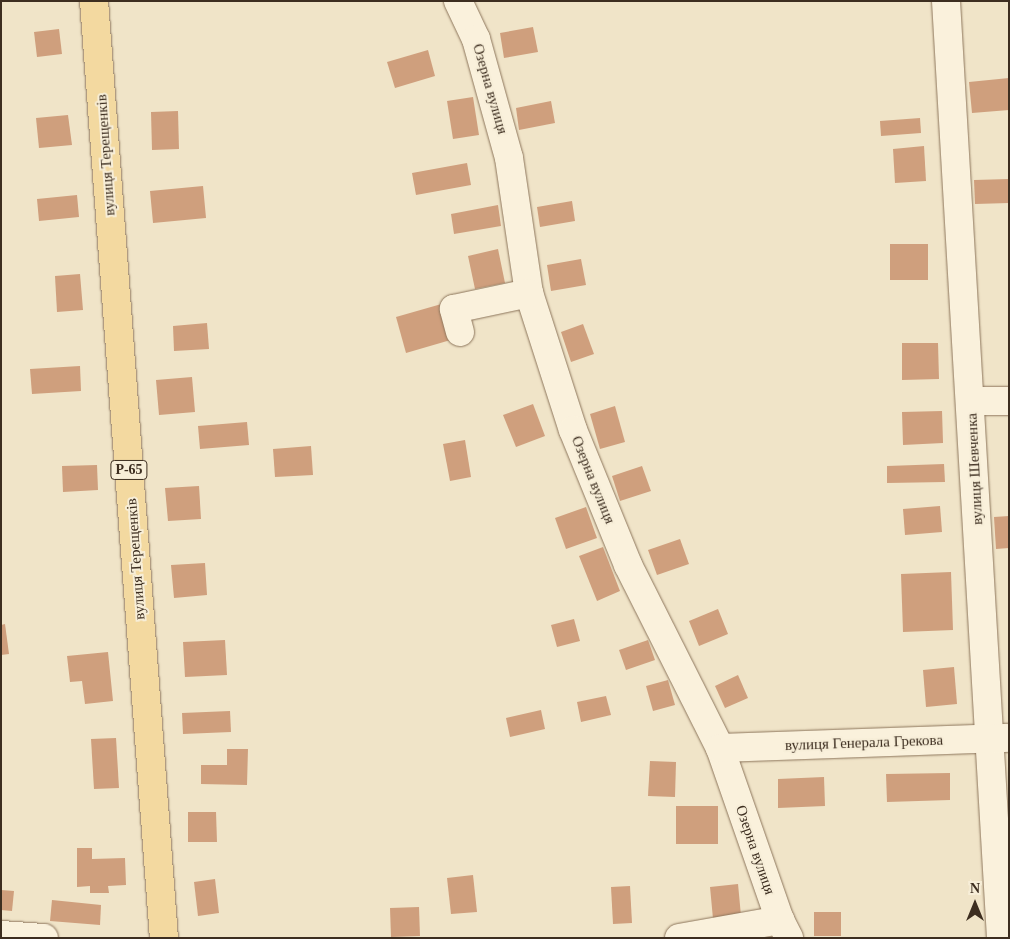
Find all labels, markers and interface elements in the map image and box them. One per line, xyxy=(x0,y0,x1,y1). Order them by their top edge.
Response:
street label: Озерна вулиця xyxy=(469,42,511,136)
street label: вулиця Терещенків xyxy=(93,94,119,216)
street label: вулиця Шевченка xyxy=(963,413,987,525)
street label: Озерна вулиця xyxy=(567,433,619,527)
road number: Р-65 xyxy=(110,458,148,482)
street label: вулиця Терещенків xyxy=(123,498,149,620)
street label: вулиця Генерала Грекова xyxy=(785,731,943,755)
street label: Озерна вулиця xyxy=(731,803,779,897)
north arrow xyxy=(950,879,1000,929)
text: N xyxy=(970,881,980,896)

